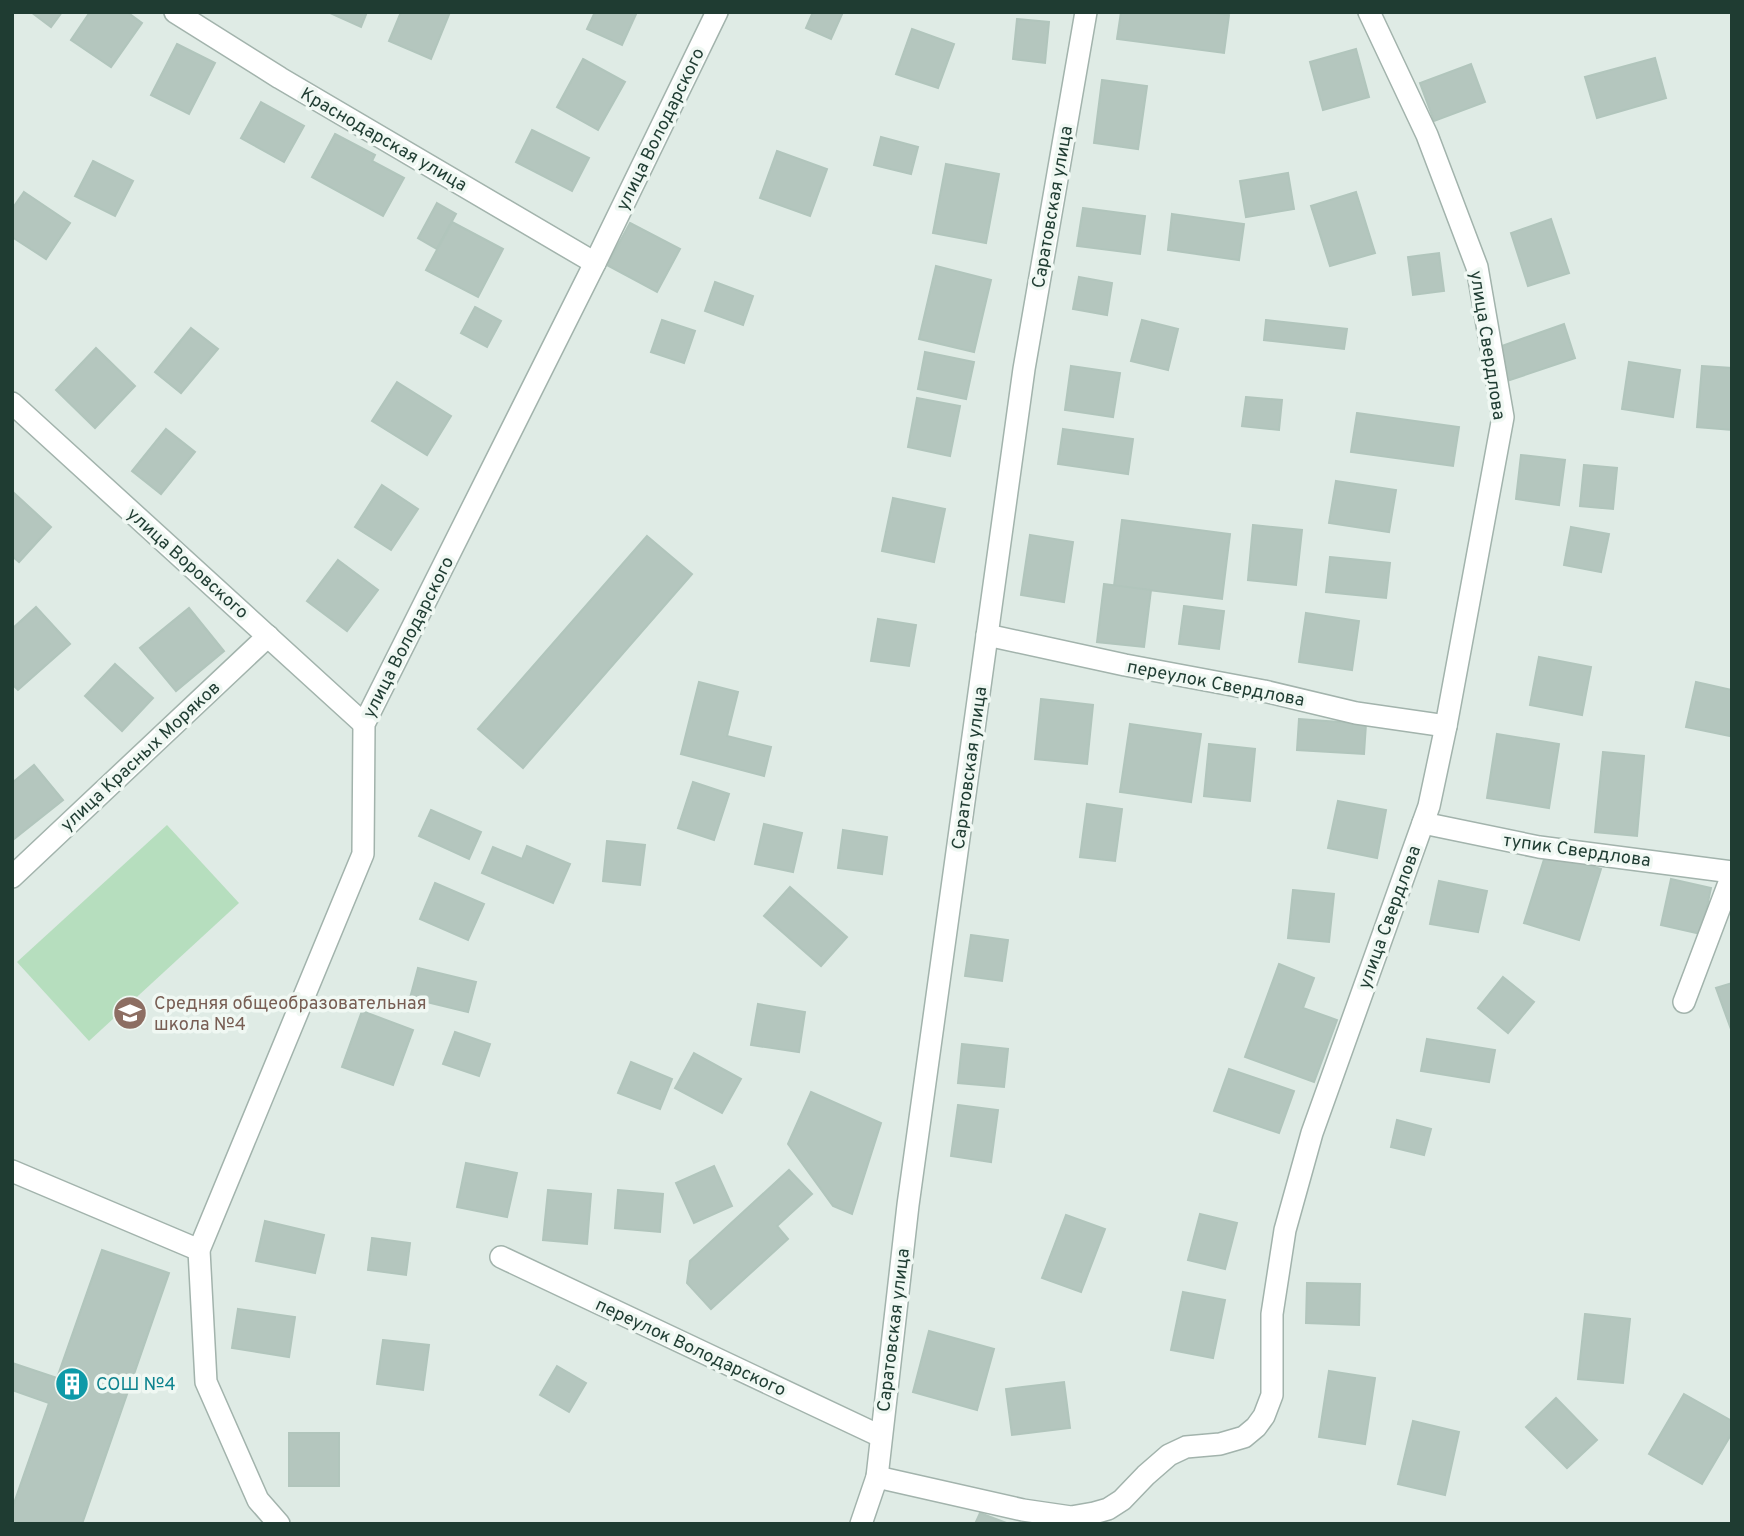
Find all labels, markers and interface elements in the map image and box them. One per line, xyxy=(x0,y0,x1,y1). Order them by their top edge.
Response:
street label: улица Володарского xyxy=(612,44,711,215)
street label: Краснодарская улица xyxy=(296,83,471,197)
street label: Саратовская улица xyxy=(1028,124,1079,290)
street label: улица Свердлова xyxy=(1463,269,1510,422)
street label: улица Воровского xyxy=(121,503,253,625)
street label: улица Володарского xyxy=(359,553,460,722)
street label: переулок Свердлова xyxy=(1125,656,1306,713)
street label: улица Красных Моряков xyxy=(56,677,226,837)
street label: Саратовская улица xyxy=(948,685,993,851)
street label: тупик Свердлова xyxy=(1502,830,1652,873)
street label: улица Свердлова xyxy=(1354,843,1427,992)
place label: Средняя общеобразовательная школа №4 xyxy=(154,993,427,1037)
school or university icon: Средняя общеобразовательная школа №4 xyxy=(111,994,149,1032)
street label: Саратовская улица xyxy=(873,1247,916,1413)
street label: переулок Володарского xyxy=(591,1294,789,1403)
building icon: СОШ №4 xyxy=(53,1365,91,1403)
place label: СОШ №4 xyxy=(96,1374,176,1397)

